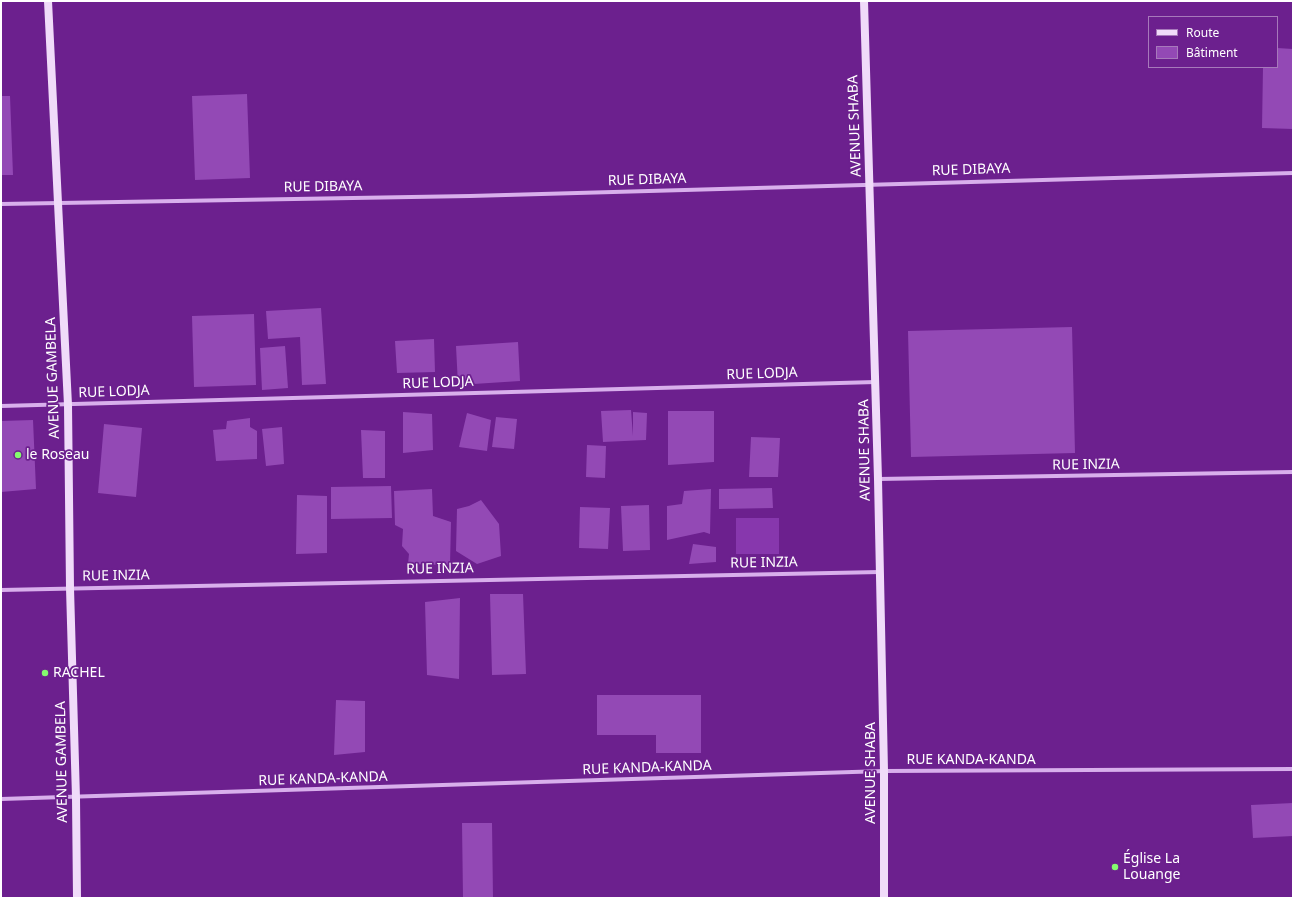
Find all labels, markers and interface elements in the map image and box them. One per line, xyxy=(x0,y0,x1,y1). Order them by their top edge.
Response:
legend xyxy=(1148,16,1278,68)
text: Route xyxy=(1186,24,1219,41)
text: Bâtiment xyxy=(1186,44,1238,61)
street label: AVENUE SHABA xyxy=(845,75,865,177)
street label: RUE DIBAYA xyxy=(931,160,1011,180)
street label: RUE DIBAYA xyxy=(607,170,687,190)
street label: RUE DIBAYA xyxy=(284,178,362,196)
street label: AVENUE GAMBELA xyxy=(42,317,64,439)
street label: RUE LODJA xyxy=(726,364,798,384)
street label: RUE LODJA xyxy=(402,373,474,393)
street label: RUE LODJA xyxy=(78,382,150,402)
street label: AVENUE SHABA xyxy=(856,399,874,501)
place label: le Roseau xyxy=(26,447,89,463)
marker: le Roseau xyxy=(13,450,23,460)
street label: RUE INZIA xyxy=(1052,456,1120,474)
street label: RUE INZIA xyxy=(730,554,798,572)
street label: RUE INZIA xyxy=(406,560,474,578)
street label: RUE INZIA xyxy=(82,567,150,585)
place label: RACHEL xyxy=(53,665,105,681)
marker: RACHEL xyxy=(40,668,50,678)
street label: AVENUE GAMBELA xyxy=(53,701,71,823)
street label: AVENUE SHABA xyxy=(863,722,879,824)
street label: RUE KANDA-KANDA xyxy=(906,752,1036,768)
street label: RUE KANDA-KANDA xyxy=(582,757,712,779)
street label: RUE KANDA-KANDA xyxy=(258,768,388,790)
place label: Église La Louange xyxy=(1123,851,1180,884)
marker: Église La Louange xyxy=(1110,862,1120,872)

